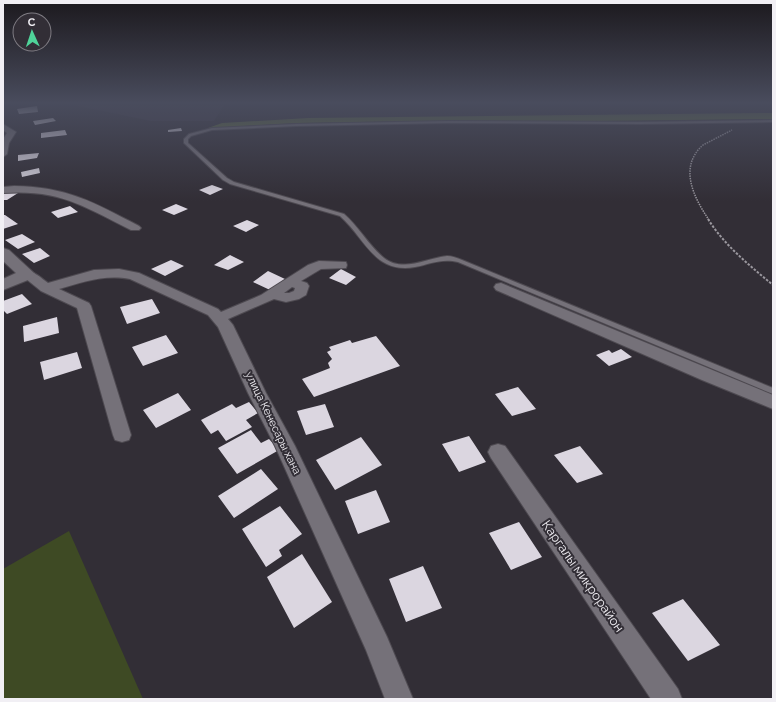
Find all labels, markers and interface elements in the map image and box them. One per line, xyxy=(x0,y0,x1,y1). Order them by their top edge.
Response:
north arrow xyxy=(12,12,52,52)
text: С xyxy=(27,16,36,29)
street label: улица Кенесары хана xyxy=(242,369,304,477)
street label: Каргалы микрорайон xyxy=(539,517,627,635)

